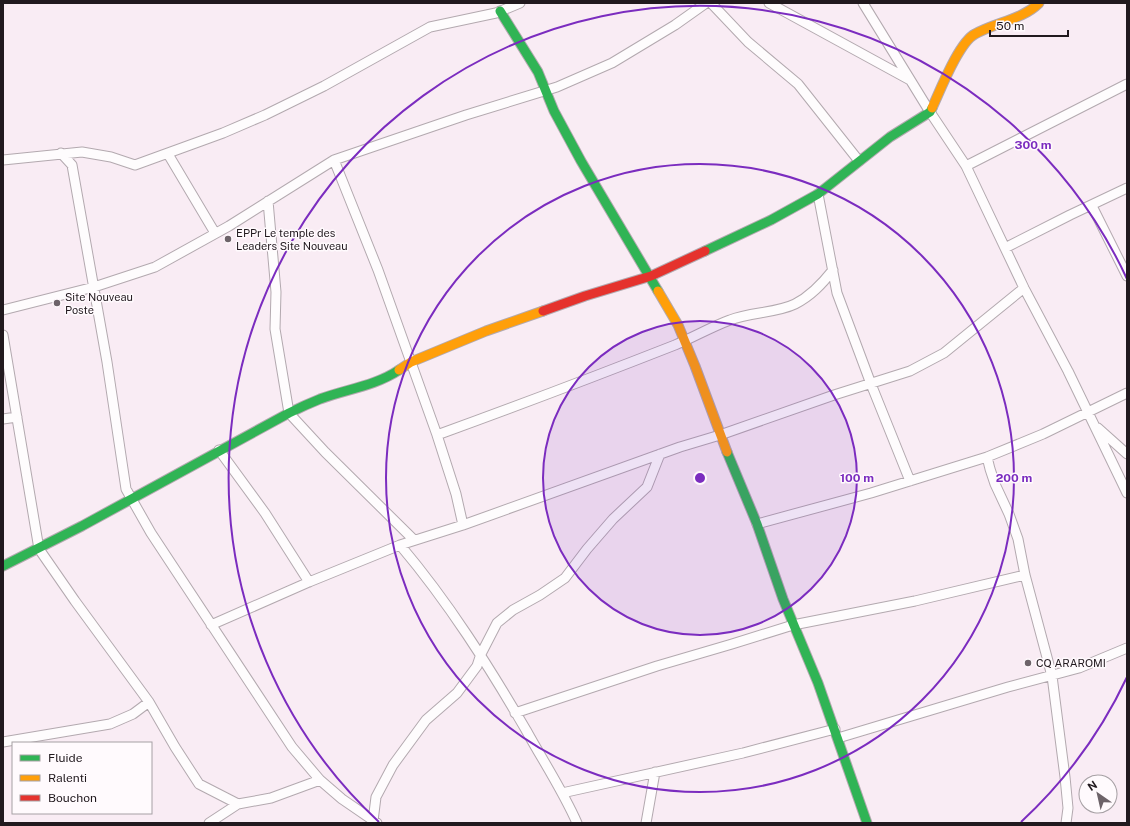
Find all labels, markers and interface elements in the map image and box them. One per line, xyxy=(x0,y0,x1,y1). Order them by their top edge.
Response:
scale bar xyxy=(990,12,1068,38)
text: 50 m xyxy=(996,19,1024,33)
text: 300 m xyxy=(1015,138,1052,152)
place label: EPPr Le temple des Leaders Site Nouveau xyxy=(236,227,348,252)
marker: EPPr Le temple des Leaders Site Nouveau xyxy=(223,234,233,244)
place label: Site Nouveau Poste xyxy=(65,291,133,316)
marker: Site Nouveau Poste xyxy=(52,298,62,308)
centre of rings xyxy=(693,471,707,485)
text: 100 m xyxy=(840,471,874,485)
text: 200 m xyxy=(996,471,1032,485)
place label: CQ ARAROMI xyxy=(1036,657,1106,669)
marker: CQ ARAROMI xyxy=(1023,658,1033,668)
legend xyxy=(12,742,152,814)
text: Fluide xyxy=(48,751,83,765)
text: Ralenti xyxy=(48,771,87,785)
north arrow xyxy=(1078,774,1118,814)
text: N xyxy=(1085,778,1099,793)
text: Bouchon xyxy=(48,791,97,805)

